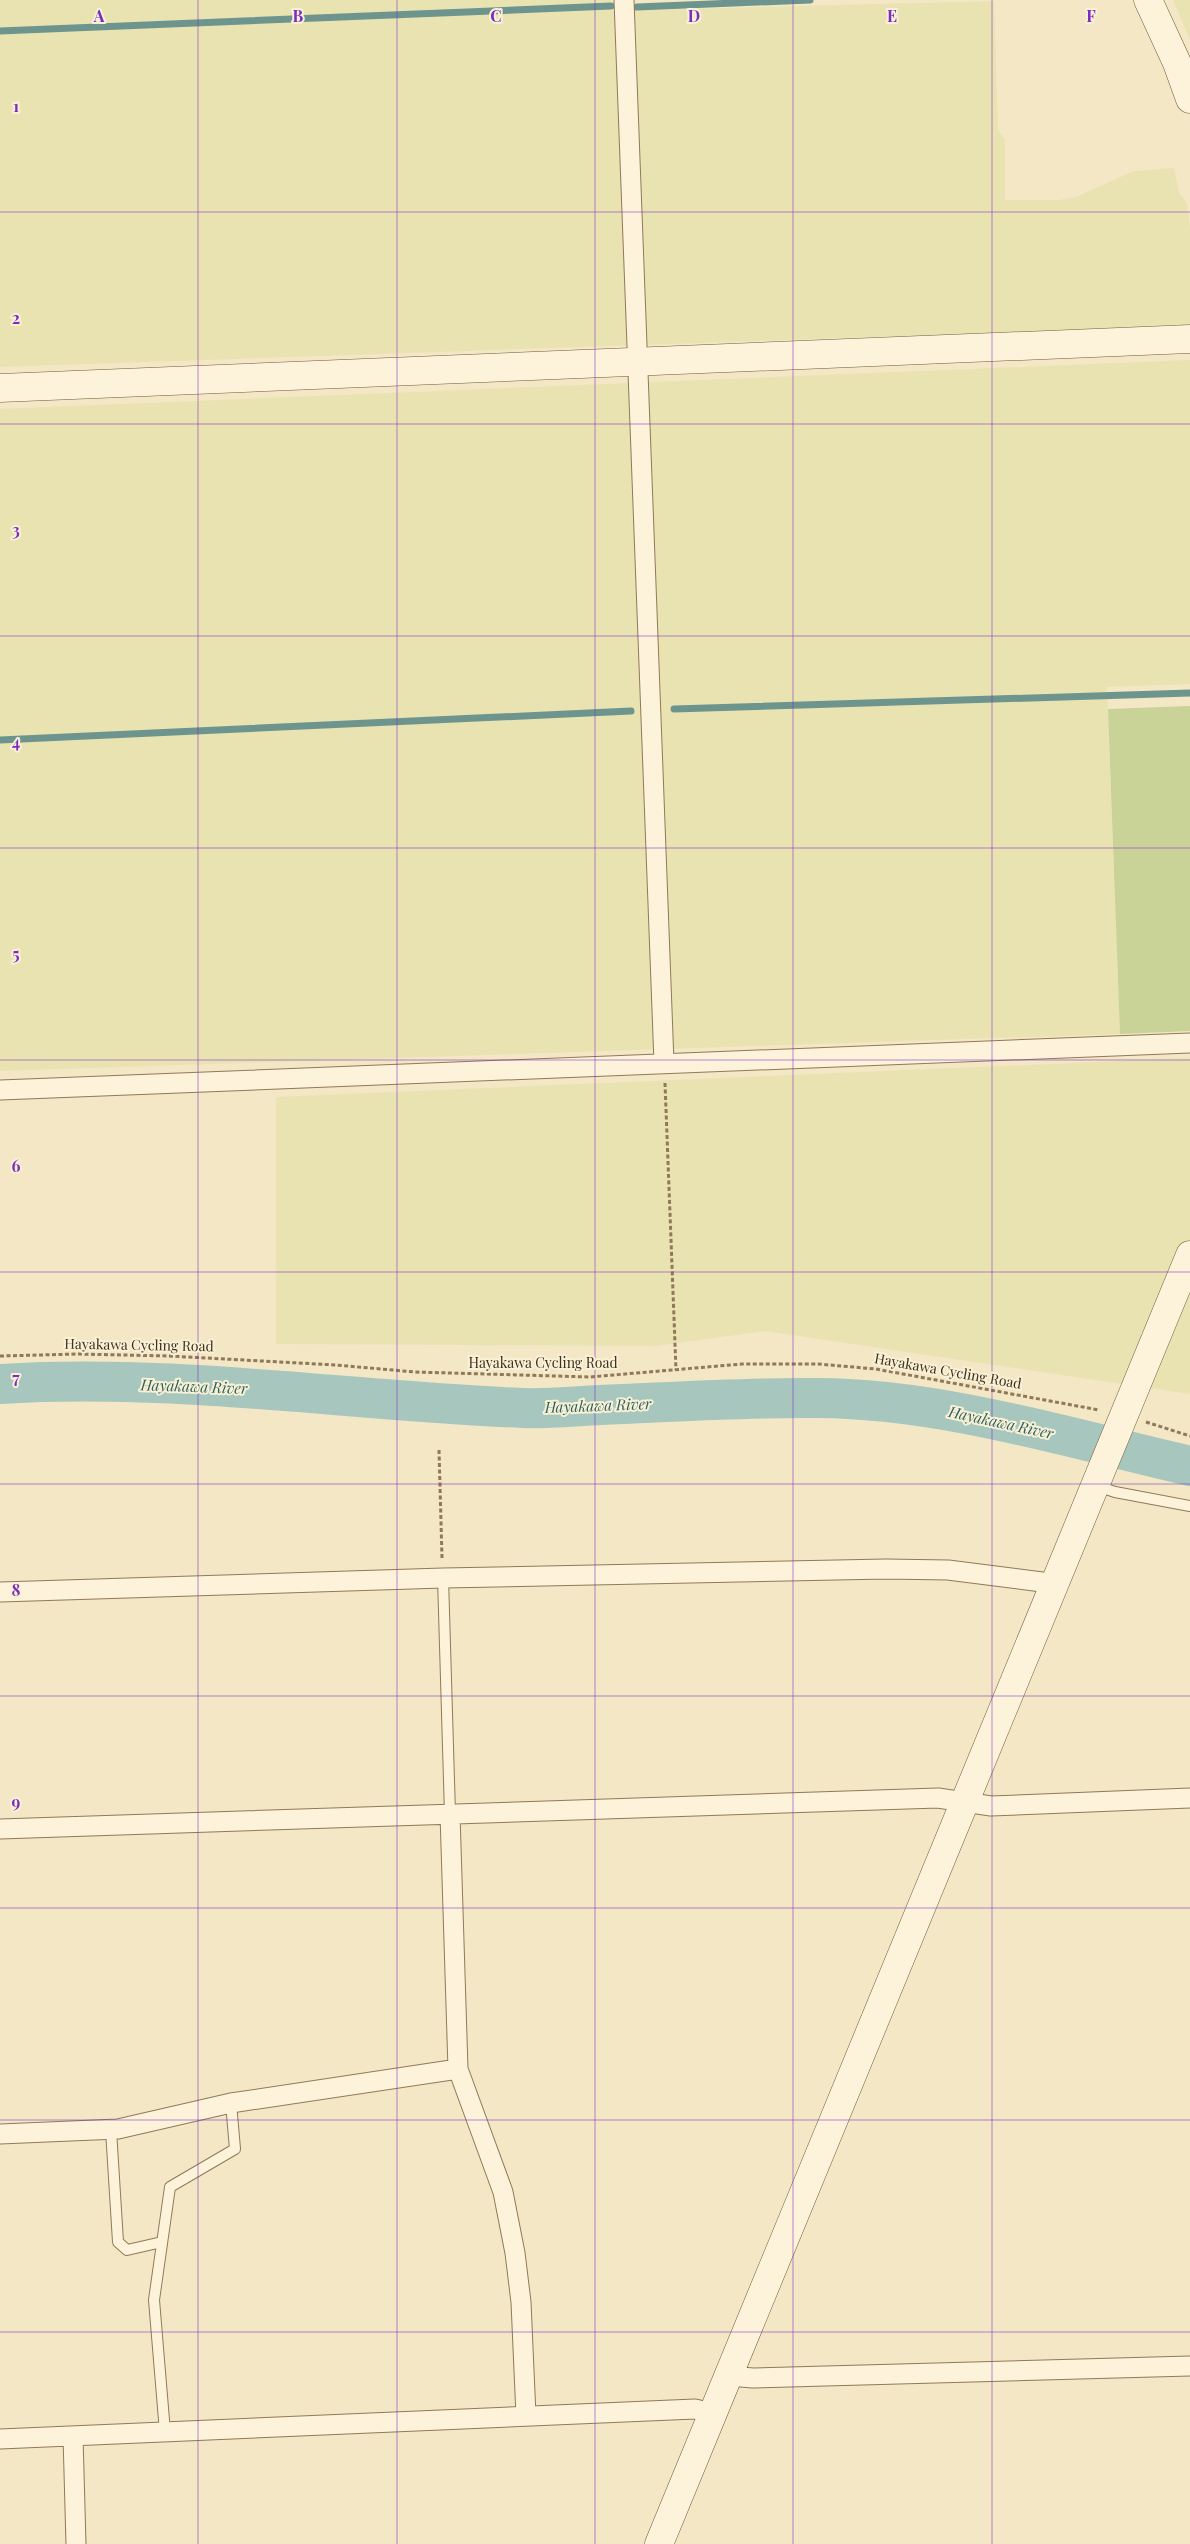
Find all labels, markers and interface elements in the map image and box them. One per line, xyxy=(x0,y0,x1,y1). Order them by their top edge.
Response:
text: A xyxy=(93,5,105,26)
text: B xyxy=(293,5,304,26)
text: C xyxy=(490,5,502,26)
text: D xyxy=(688,5,700,26)
text: E xyxy=(887,5,897,26)
text: F xyxy=(1086,5,1096,26)
text: 1 xyxy=(13,95,19,116)
text: 2 xyxy=(12,307,20,328)
text: 3 xyxy=(12,519,20,540)
text: 4 xyxy=(12,731,20,752)
text: 5 xyxy=(12,943,20,964)
text: 6 xyxy=(12,1155,21,1176)
street label: Hayakawa Cycling Road xyxy=(64,1334,214,1355)
street label: Hayakawa Cycling Road xyxy=(873,1348,1023,1393)
street label: Hayakawa Cycling Road xyxy=(468,1353,618,1372)
text: 7 xyxy=(12,1367,20,1388)
water label: Hayakawa River xyxy=(139,1374,248,1398)
water label: Hayakawa River xyxy=(543,1393,652,1417)
water label: Hayakawa River xyxy=(946,1401,1056,1443)
text: 8 xyxy=(12,1579,21,1600)
text: 9 xyxy=(12,1791,21,1812)

